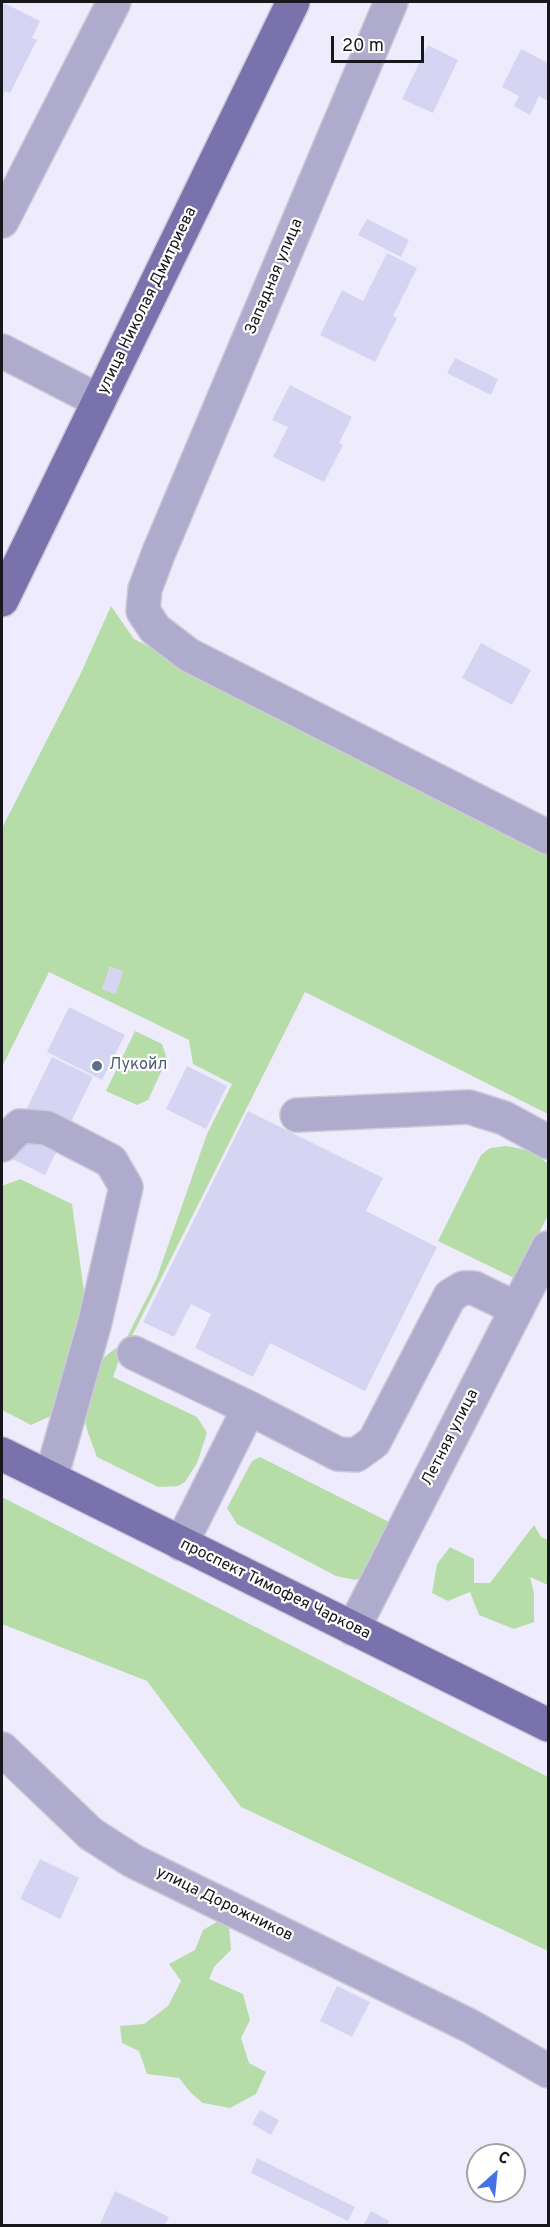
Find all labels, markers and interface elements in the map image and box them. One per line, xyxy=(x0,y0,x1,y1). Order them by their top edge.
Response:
scale bar xyxy=(334,24,427,62)
text: 20 m xyxy=(342,35,384,58)
street label: улица Николая Дмитриева xyxy=(94,204,202,398)
street label: Западная улица xyxy=(242,216,308,338)
place label: Лукойл xyxy=(109,1056,167,1076)
marker: Лукойл xyxy=(90,1059,104,1073)
street label: Летняя улица xyxy=(418,1387,484,1489)
street label: проспект Тимофея Чаркова xyxy=(177,1536,373,1644)
street label: улица Дорожников xyxy=(152,1863,296,1947)
north arrow xyxy=(466,2143,526,2203)
text: С xyxy=(494,2148,512,2170)

